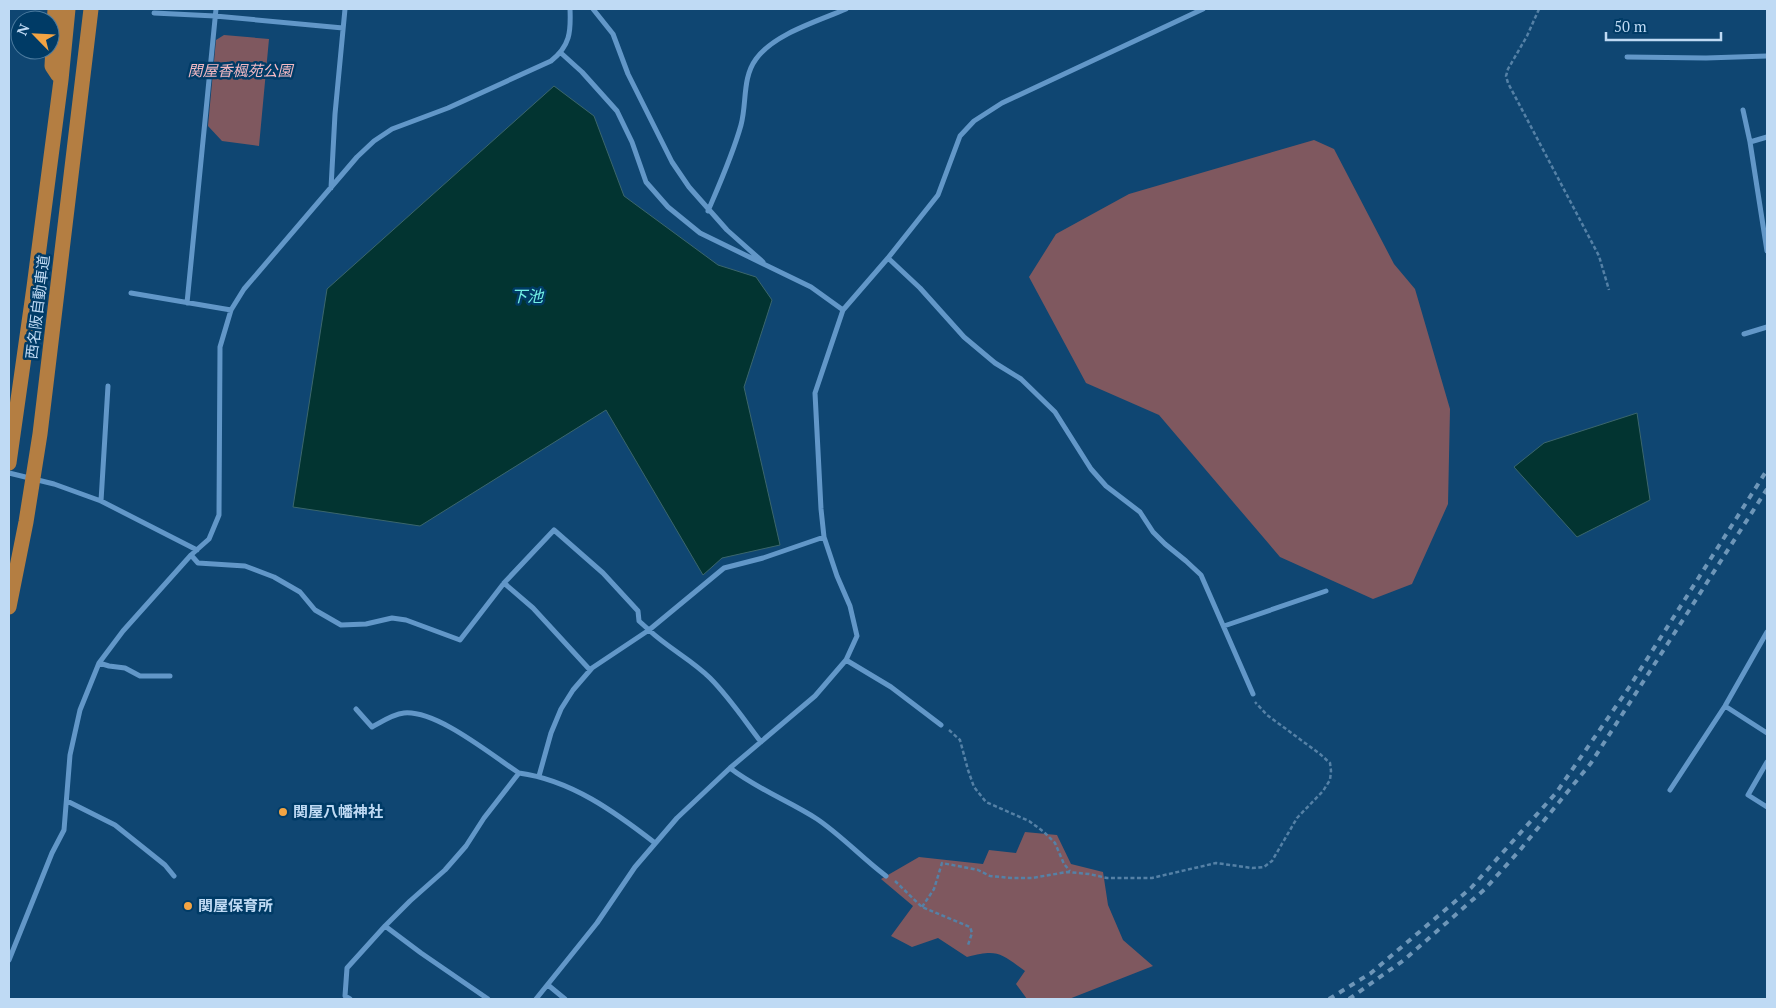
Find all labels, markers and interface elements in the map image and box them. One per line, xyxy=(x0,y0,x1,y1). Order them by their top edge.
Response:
north arrow xyxy=(10,10,60,60)
scale bar xyxy=(1606,10,1721,42)
text: 50 m xyxy=(1614,16,1647,36)
text: N xyxy=(12,20,34,38)
park label: 関屋香楓苑公園 xyxy=(187,60,294,80)
street label: 西名阪自動車道 xyxy=(21,254,53,360)
water label: 下池 xyxy=(511,285,545,307)
place label: 関屋八幡神社 xyxy=(293,801,383,821)
marker: 関屋八幡神社 xyxy=(277,806,289,818)
place label: 関屋保育所 xyxy=(198,895,273,915)
marker: 関屋保育所 xyxy=(182,900,194,912)

